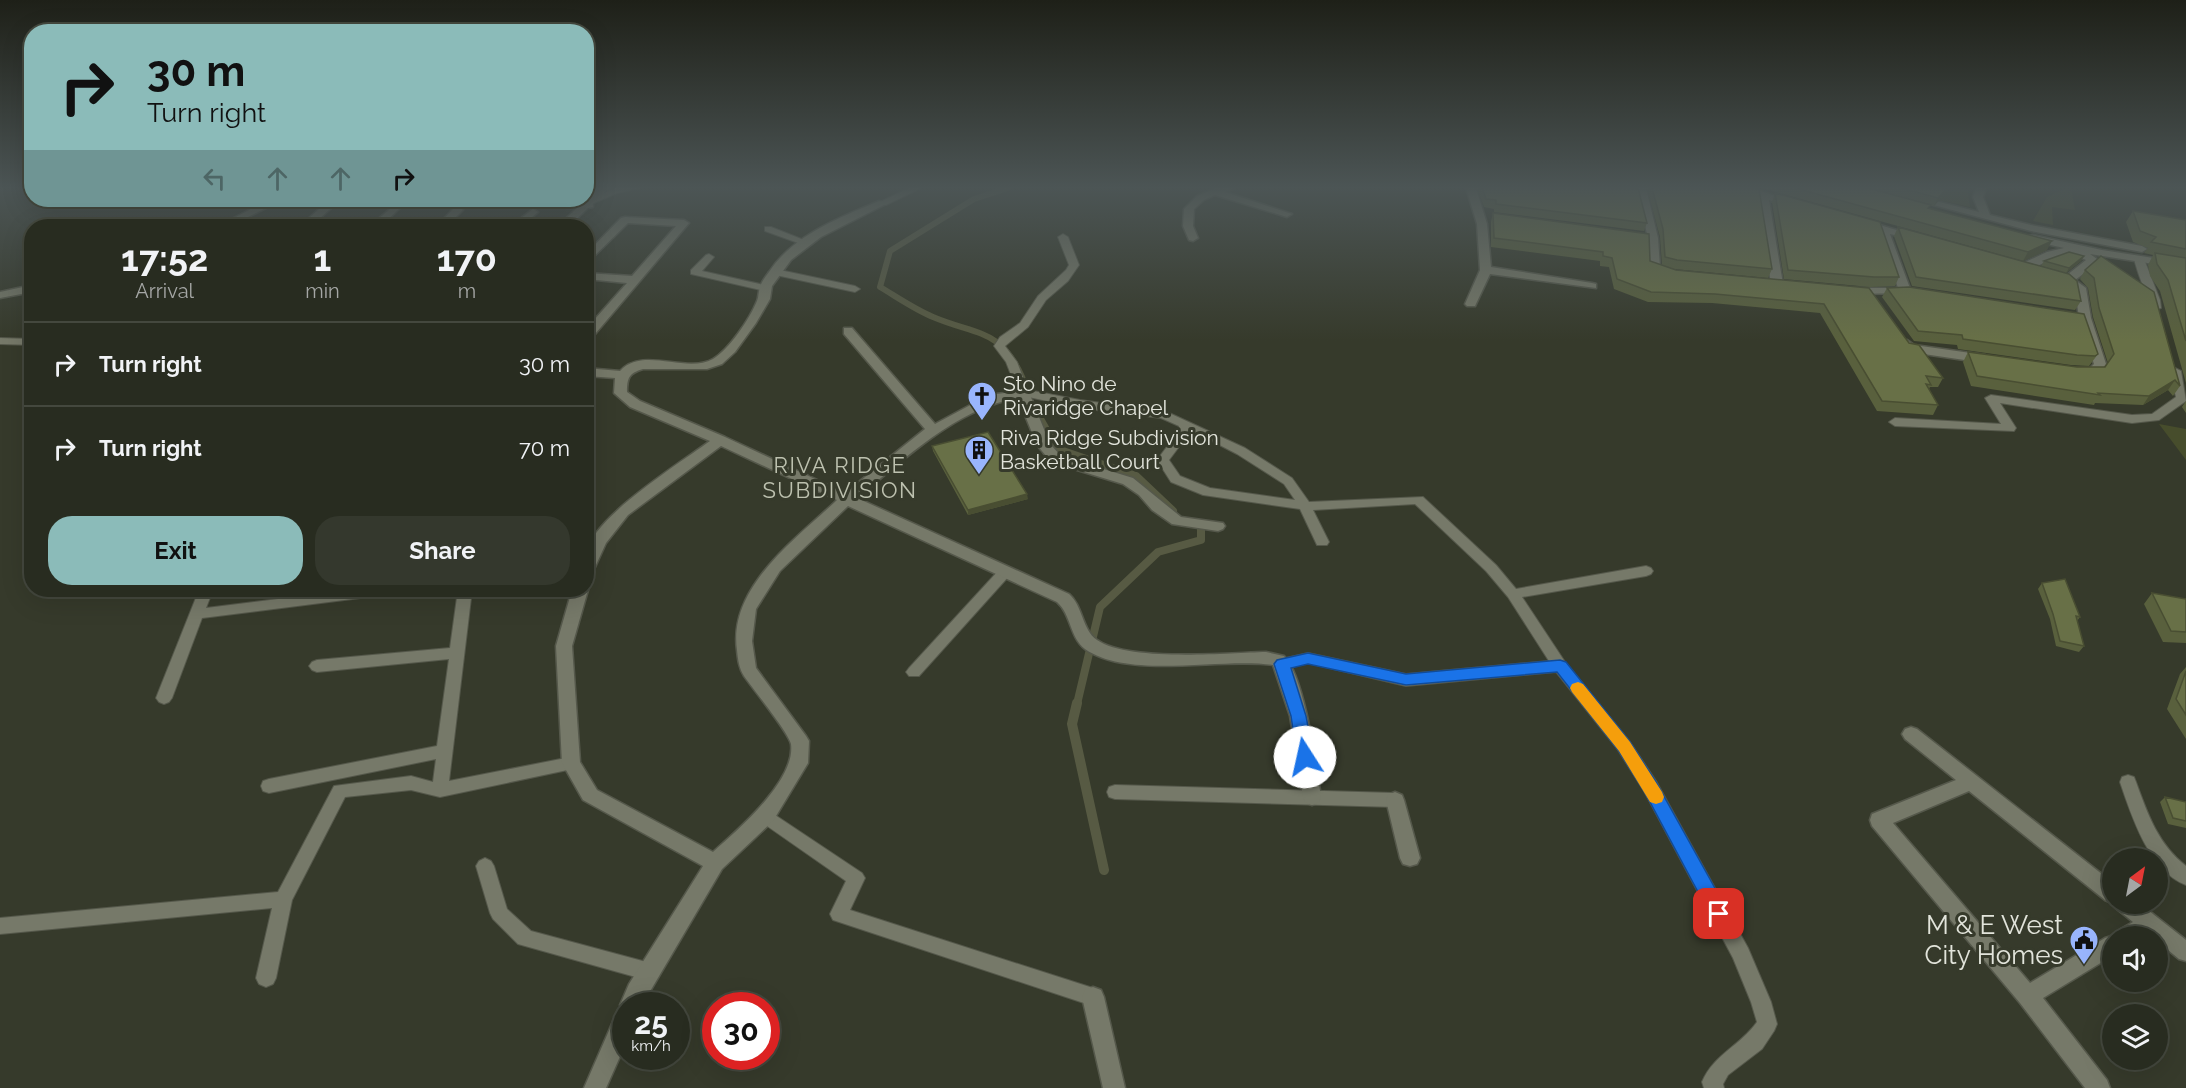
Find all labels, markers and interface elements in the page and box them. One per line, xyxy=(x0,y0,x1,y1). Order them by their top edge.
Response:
text: 30 m xyxy=(147,47,245,96)
icon: right xyxy=(48,48,126,126)
text: Turn right xyxy=(147,97,266,128)
icon: left xyxy=(198,162,231,195)
icon: ahead xyxy=(261,162,294,195)
icon: ahead xyxy=(324,162,357,195)
icon: right xyxy=(387,162,420,195)
text: 17:52 xyxy=(121,237,208,279)
text: 1 xyxy=(314,237,331,279)
text: 170 xyxy=(437,237,497,279)
text: Arrival xyxy=(135,279,194,303)
text: min xyxy=(305,279,340,303)
text: m xyxy=(458,279,476,303)
icon: right xyxy=(48,348,81,381)
text: Turn right xyxy=(99,351,202,377)
text: 30 m xyxy=(519,351,570,377)
place label: Sto Nino de Rivaridge Chapel xyxy=(1003,371,1169,420)
church icon: Sto Nino de Rivaridge Chapel xyxy=(966,380,998,422)
place label: Riva Ridge Subdivision Basketball Court xyxy=(1000,425,1219,474)
icon: right xyxy=(48,432,81,465)
building icon: Riva Ridge Subdivision Basketball Court xyxy=(963,434,995,476)
text: Turn right xyxy=(99,435,202,461)
text: 70 m xyxy=(519,435,570,461)
district label: RIVA RIDGE SUBDIVISION xyxy=(762,452,918,503)
button: Exit xyxy=(48,516,303,585)
button: Share xyxy=(315,516,570,585)
position arrow xyxy=(1273,725,1337,789)
north arrow xyxy=(2102,848,2168,914)
map controls xyxy=(2102,848,2168,1070)
pin xyxy=(1693,888,1744,939)
icon: arrive xyxy=(1702,897,1735,930)
place label: M & E West City Homes xyxy=(1925,910,2063,970)
public building icon: M & E West City Homes xyxy=(2068,924,2100,966)
button: sound xyxy=(2102,926,2168,992)
speed limit sign: 30 xyxy=(702,992,780,1070)
button: layers xyxy=(2102,1004,2168,1070)
text: 25 xyxy=(634,1006,668,1041)
text: km/h xyxy=(631,1037,671,1055)

